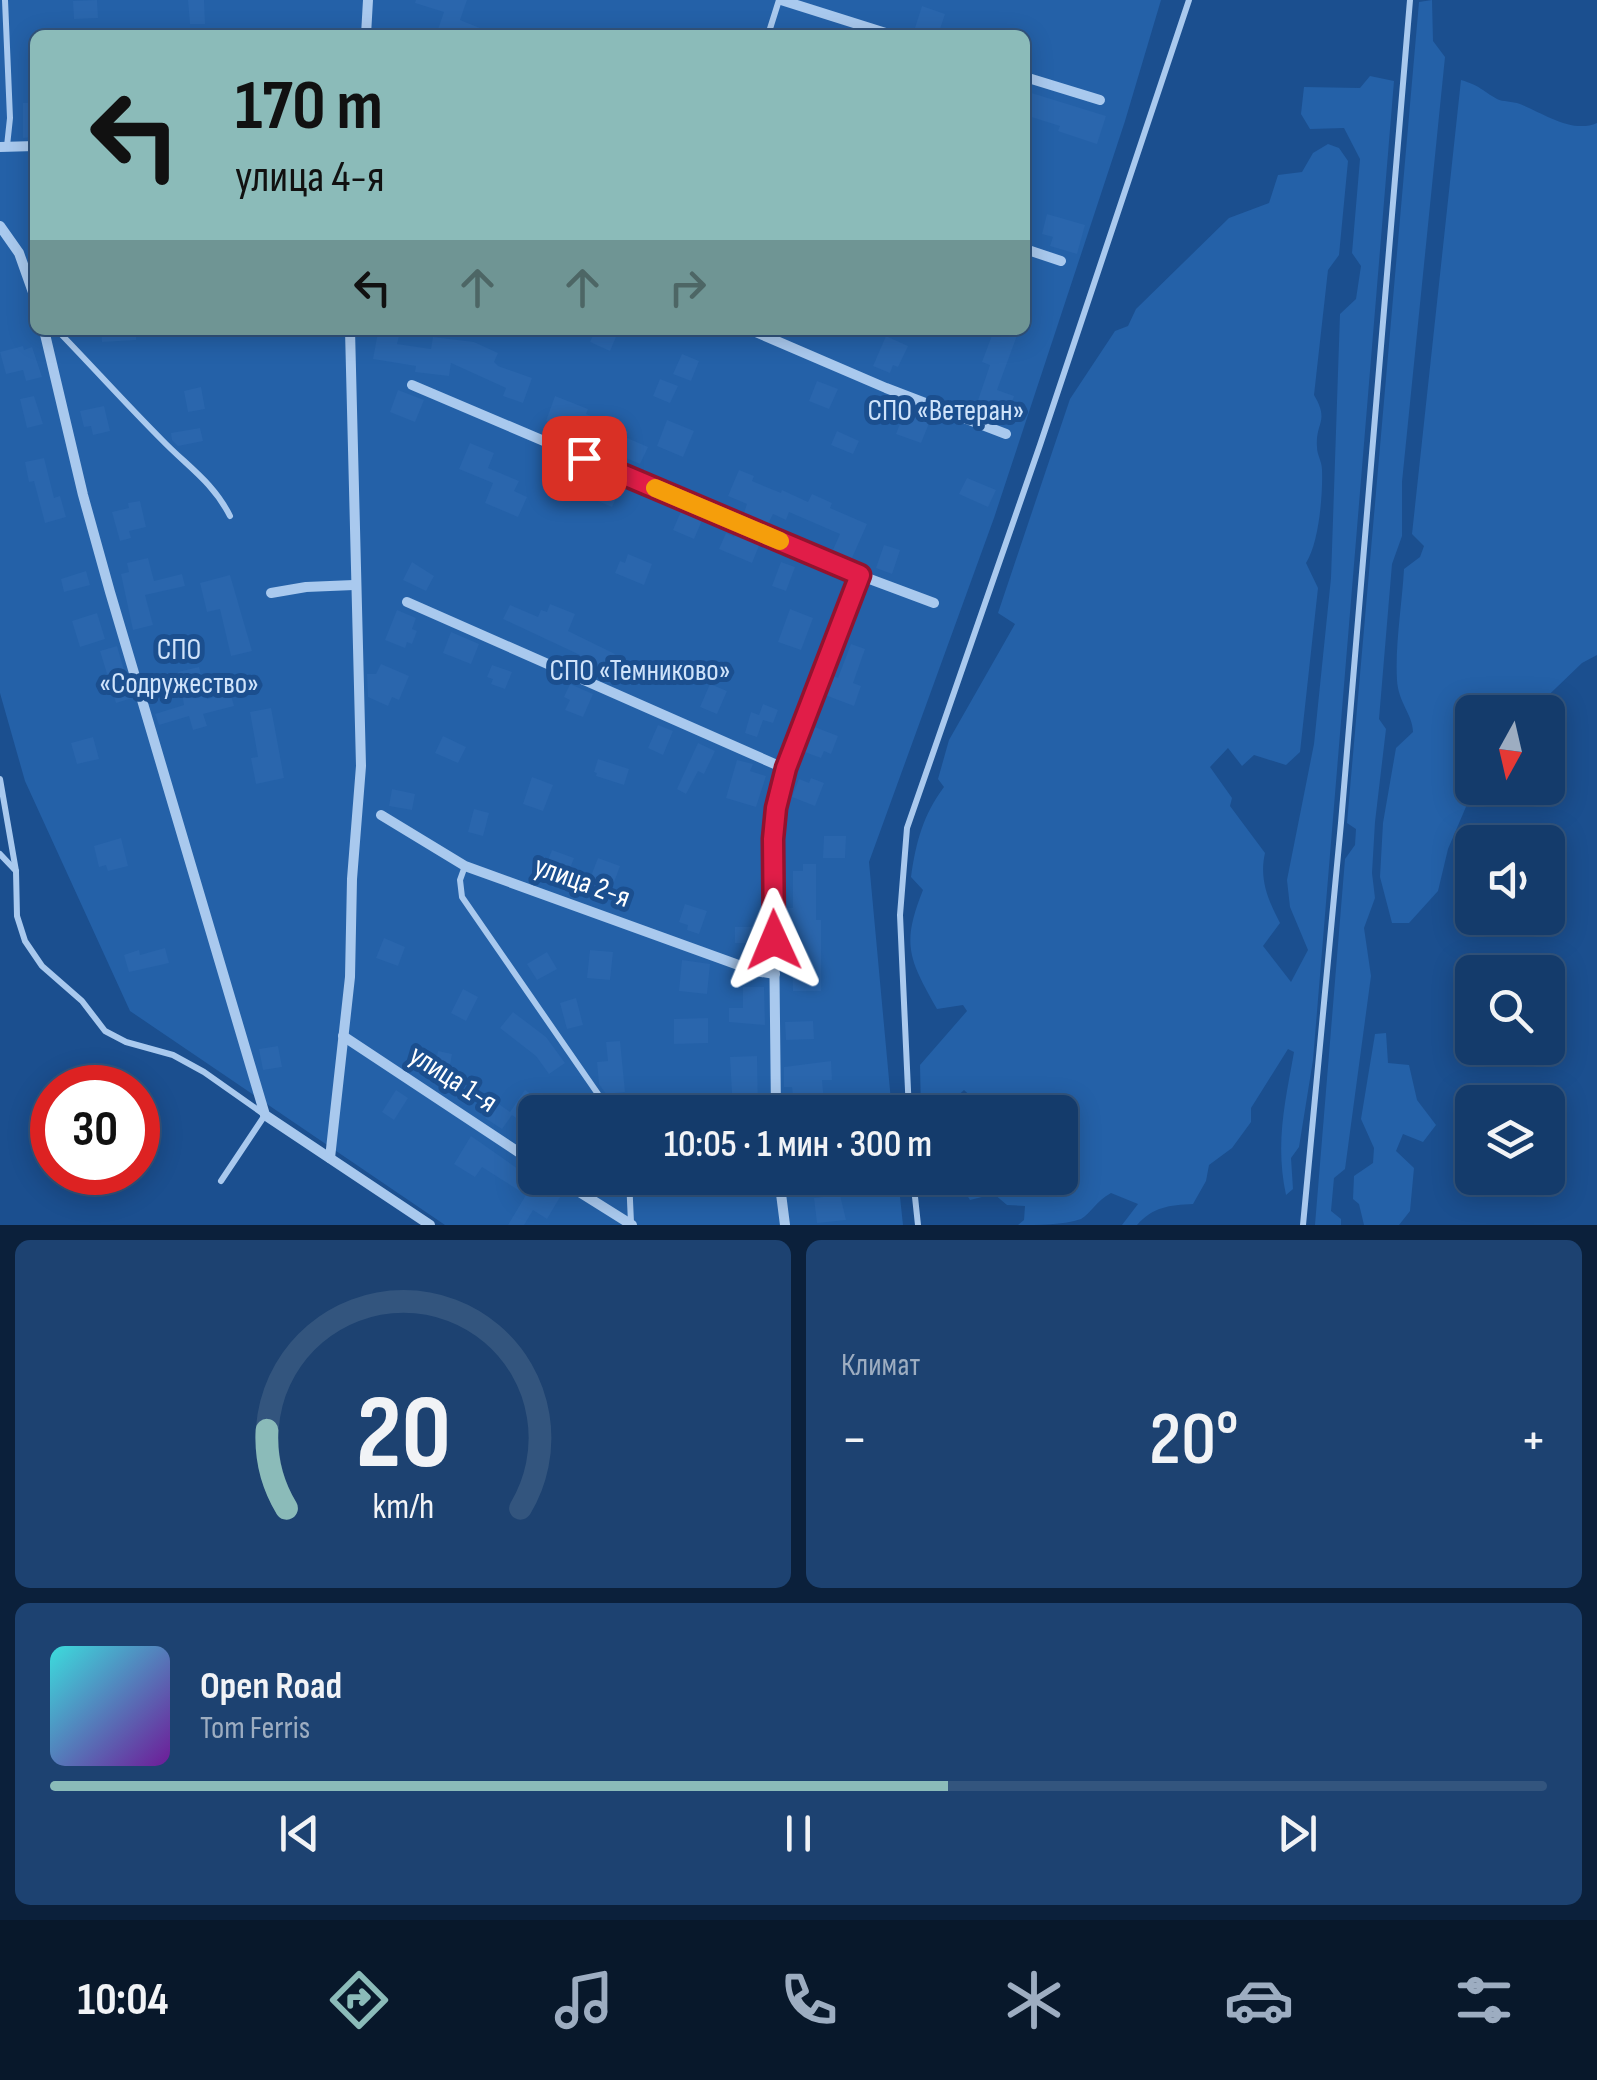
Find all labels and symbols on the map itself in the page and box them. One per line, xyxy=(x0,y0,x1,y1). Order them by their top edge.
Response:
park label: СПО «Ветеран» xyxy=(868,393,1024,429)
pin xyxy=(542,416,627,501)
park label: СПО «Содружество» xyxy=(99,632,259,702)
park label: СПО «Темниково» xyxy=(549,653,731,689)
north arrow xyxy=(1455,695,1565,805)
street label: улица 2-я xyxy=(529,848,635,916)
position arrow xyxy=(722,888,826,992)
street label: улица 1-я xyxy=(402,1037,504,1121)
speed limit sign: 30 xyxy=(30,1065,160,1195)

